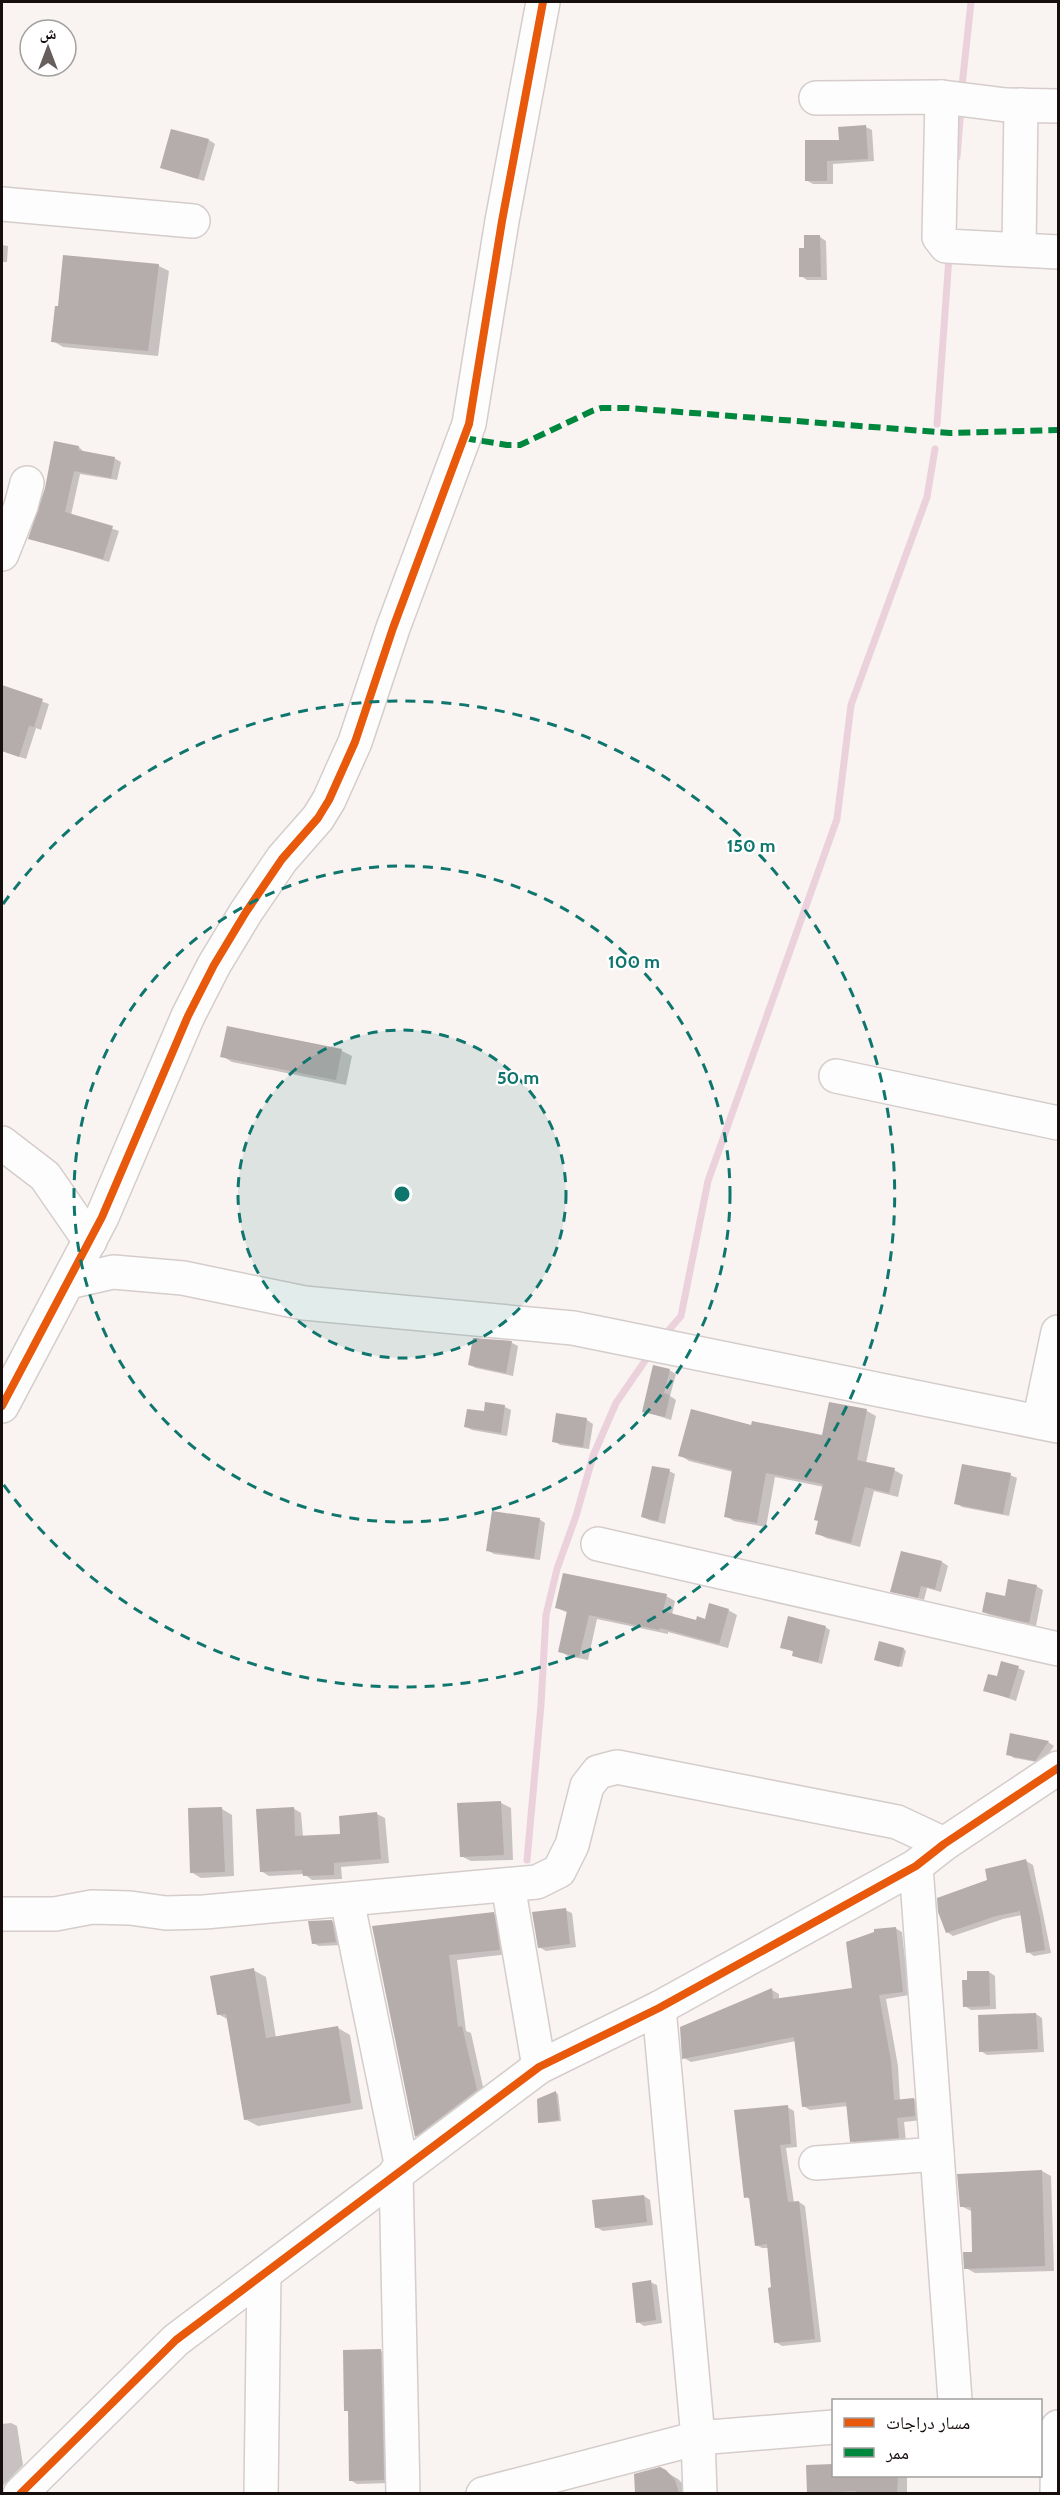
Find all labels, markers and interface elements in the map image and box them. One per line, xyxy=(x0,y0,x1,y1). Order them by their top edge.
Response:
north arrow xyxy=(18,18,78,78)
text: ش xyxy=(40,24,57,43)
text: 150 m xyxy=(727,835,775,857)
text: 100 m xyxy=(608,951,660,973)
text: 50 m xyxy=(497,1067,539,1089)
centre of rings xyxy=(392,1184,412,1204)
legend xyxy=(832,2399,1042,2477)
text: مسار دراجات xyxy=(886,2412,970,2434)
text: ممر xyxy=(885,2442,909,2464)

